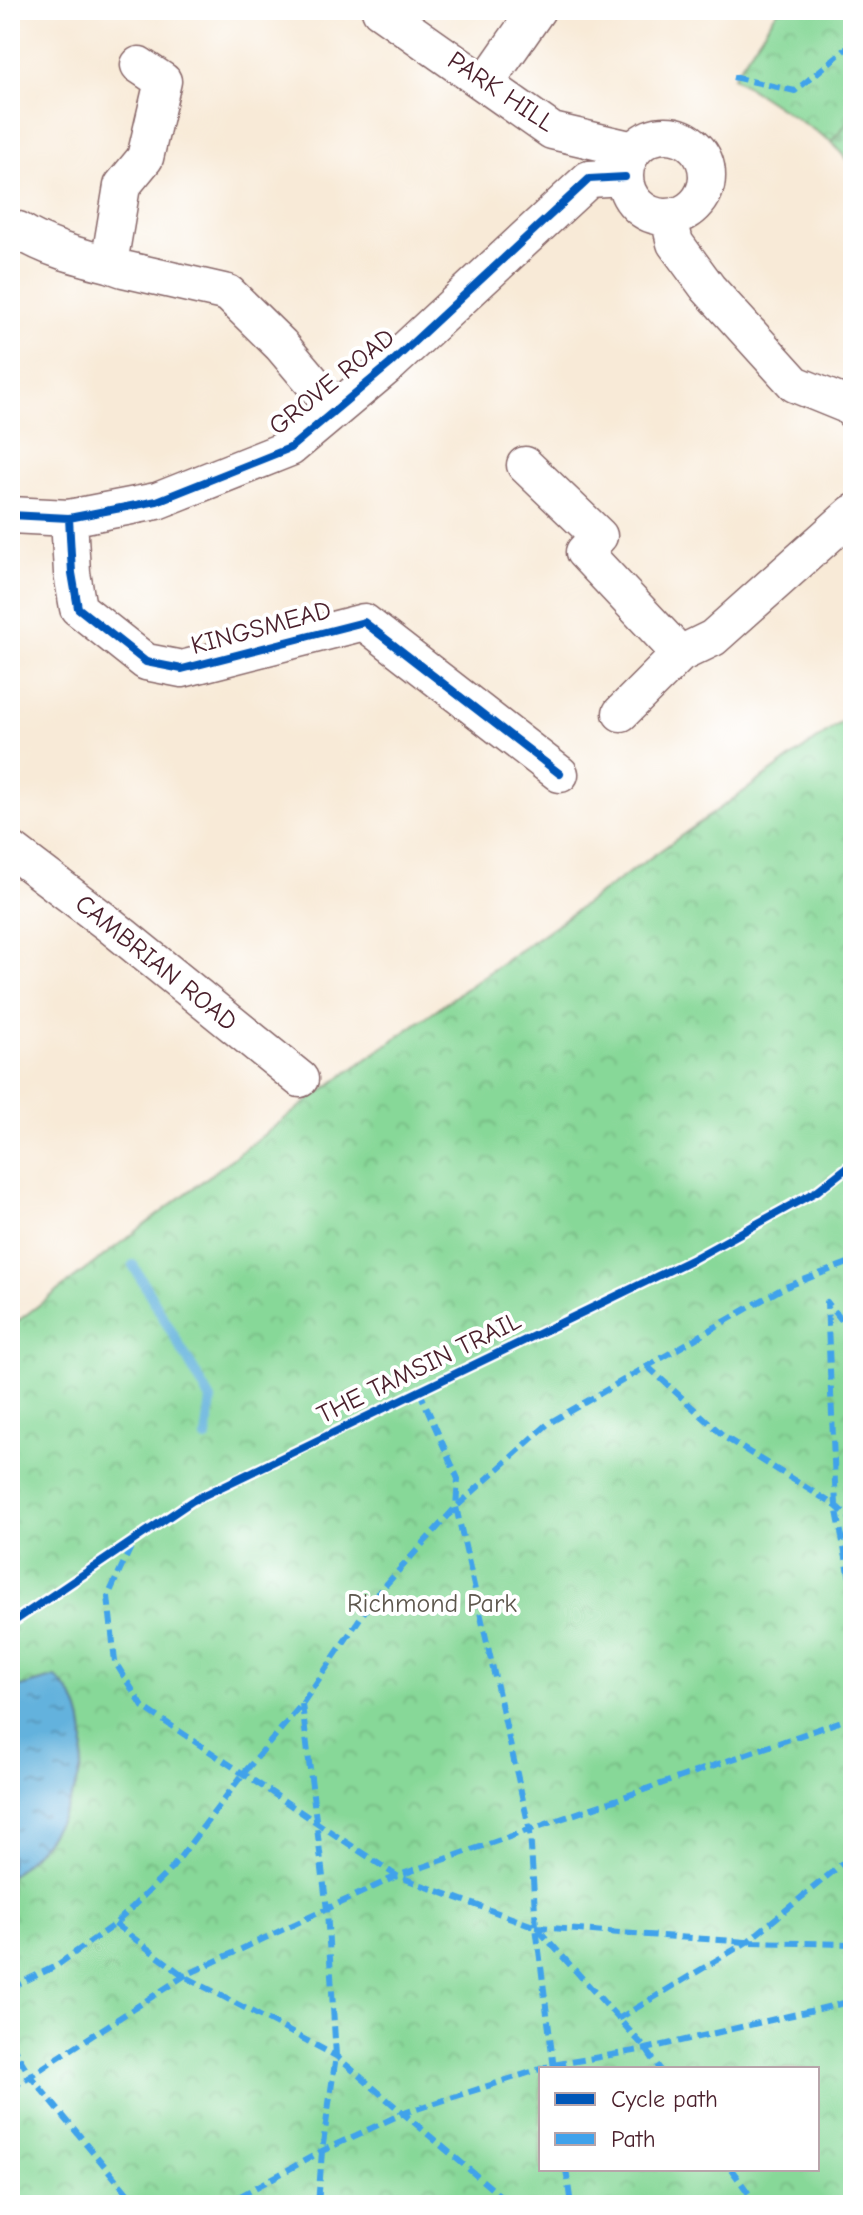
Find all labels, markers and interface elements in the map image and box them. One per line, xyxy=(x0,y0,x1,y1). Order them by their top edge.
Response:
street label: PARK HILL xyxy=(442,45,560,139)
street label: GROVE ROAD xyxy=(263,322,401,442)
street label: KINGSMEAD xyxy=(188,595,334,661)
street label: CAMBRIAN ROAD xyxy=(69,889,243,1037)
street label: THE TAMSIN TRAIL xyxy=(312,1306,526,1430)
park label: Richmond Park xyxy=(347,1589,517,1619)
legend xyxy=(539,2067,819,2171)
text: Cycle path xyxy=(611,2085,718,2113)
text: Path xyxy=(611,2125,656,2153)

